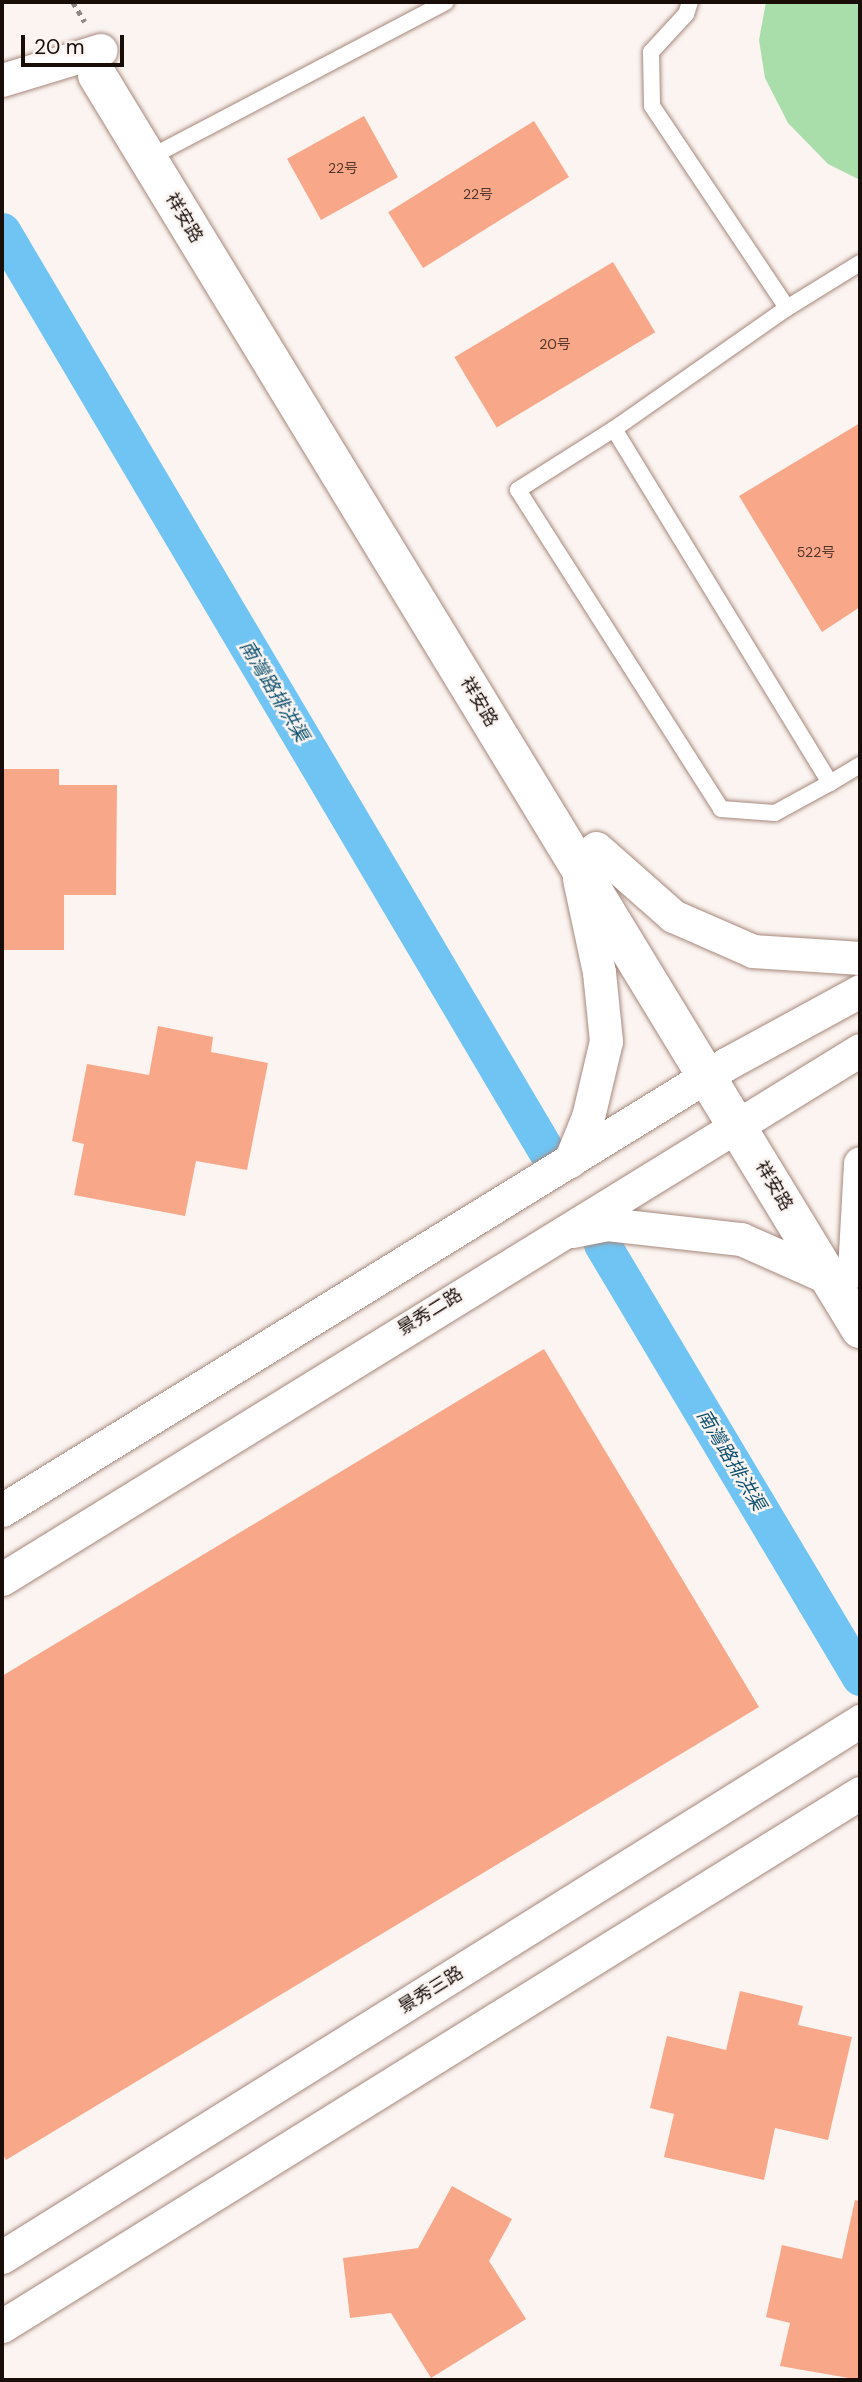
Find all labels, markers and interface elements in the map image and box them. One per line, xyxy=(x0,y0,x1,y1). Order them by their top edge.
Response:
scale bar xyxy=(24,21,128,65)
text: 20 m xyxy=(34,33,85,61)
house number: 22号 xyxy=(328,160,358,176)
house number: 22号 xyxy=(463,186,493,202)
street label: 祥安路 xyxy=(161,189,207,247)
house number: 20号 xyxy=(539,336,571,352)
house number: 522号 xyxy=(797,544,835,560)
water label: 南灣路排洪渠 xyxy=(235,636,313,746)
street label: 祥安路 xyxy=(456,673,502,731)
street label: 祥安路 xyxy=(751,1157,797,1215)
street label: 景秀二路 xyxy=(394,1284,466,1340)
water label: 南灣路排洪渠 xyxy=(692,1405,770,1515)
street label: 景秀三路 xyxy=(395,1962,467,2018)

